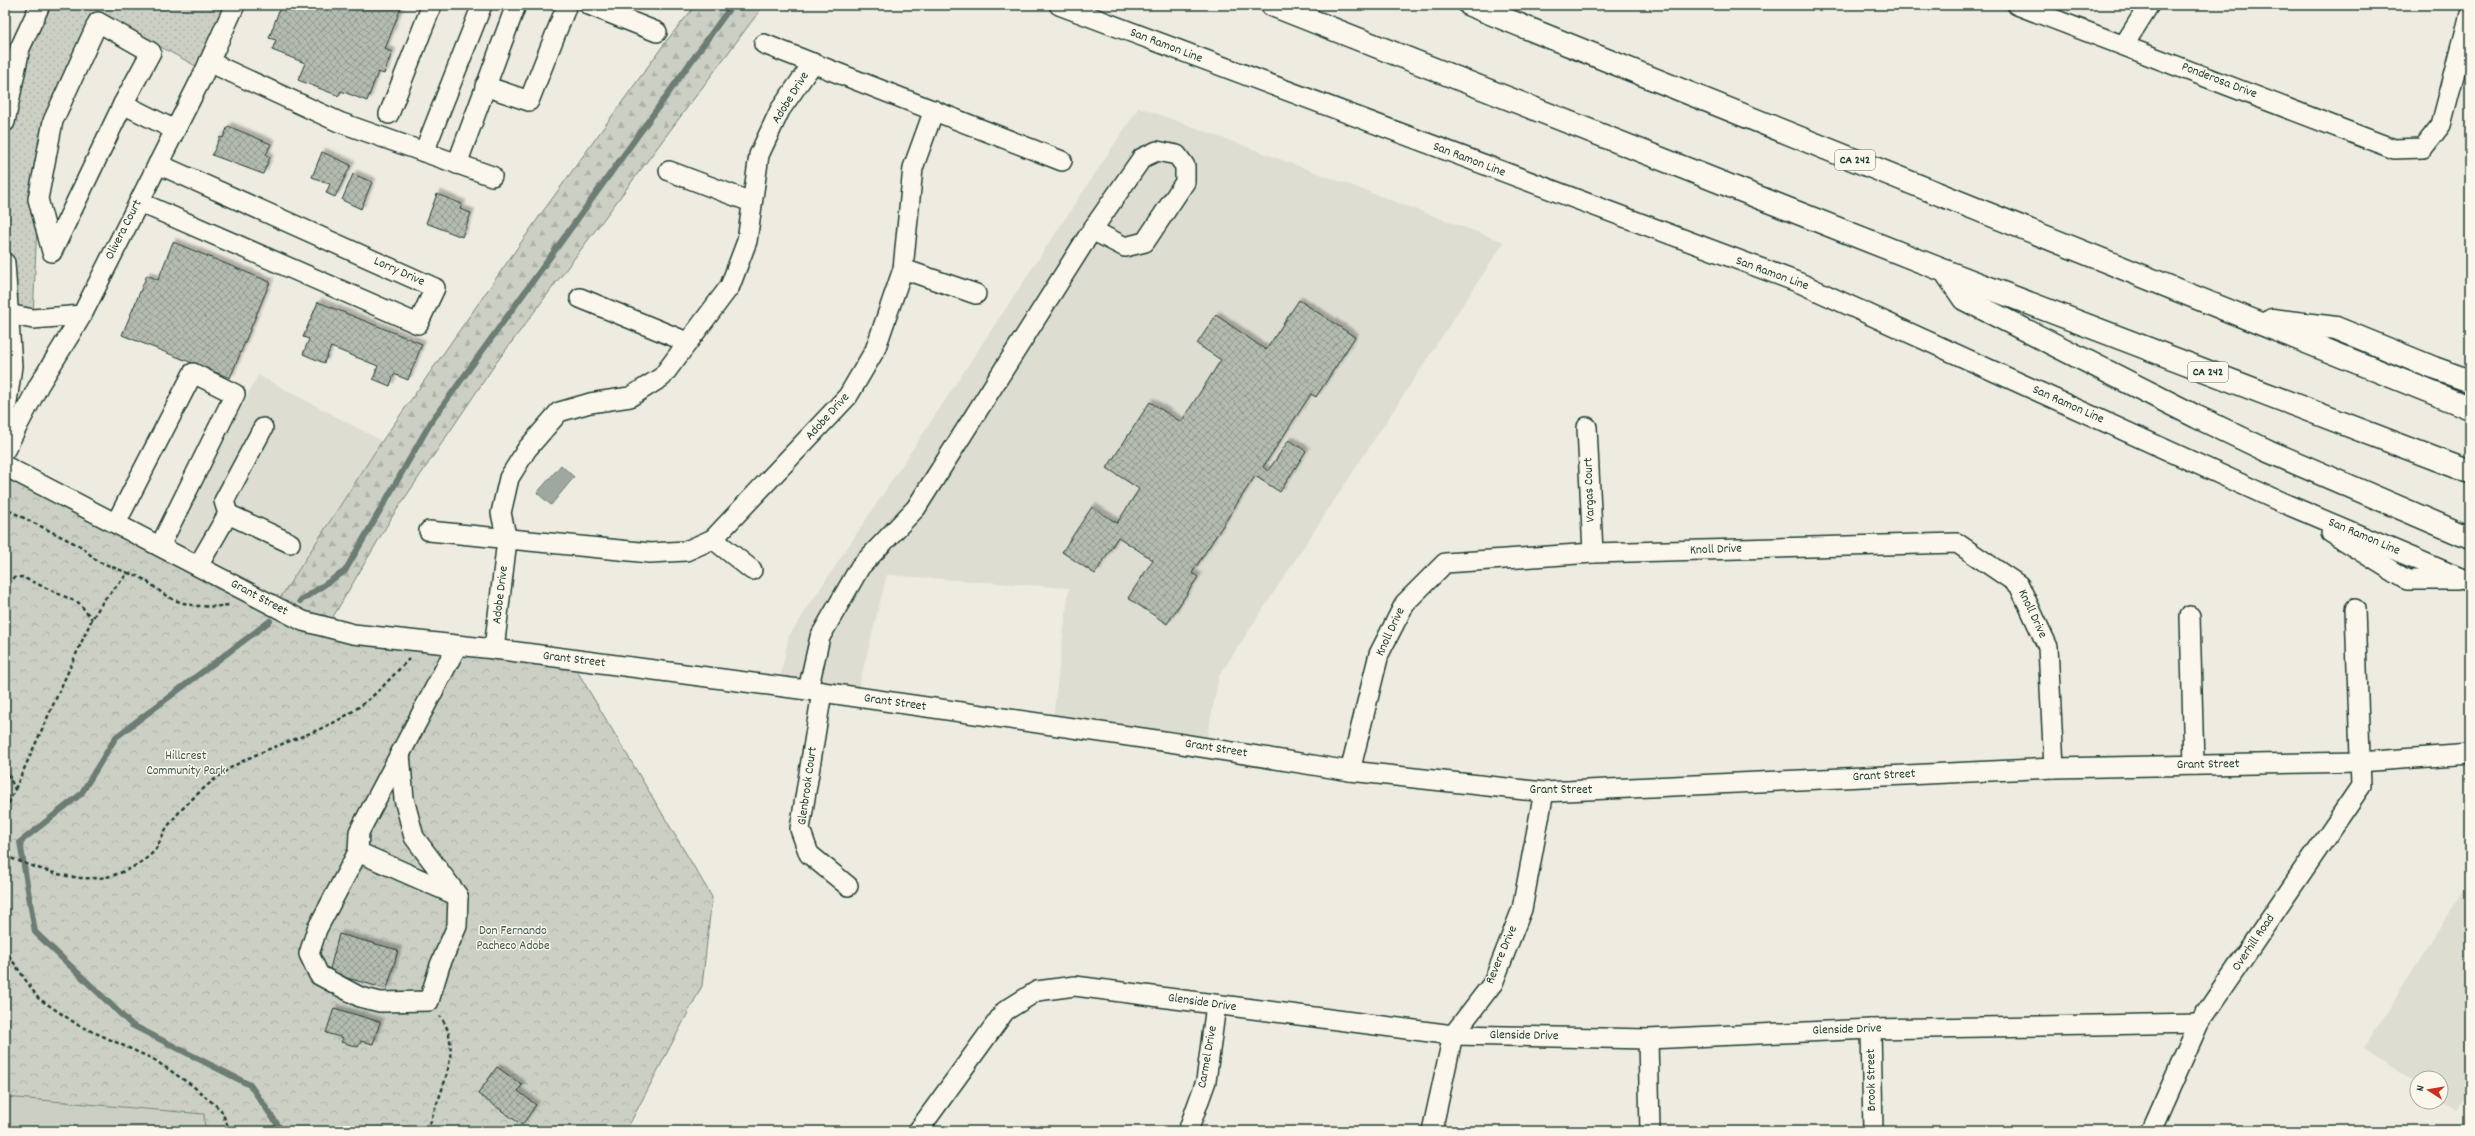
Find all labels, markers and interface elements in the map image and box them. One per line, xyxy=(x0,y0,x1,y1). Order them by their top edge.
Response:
street label: San Ramon Line xyxy=(1127,23,1205,69)
street label: Ponderosa Drive xyxy=(2178,58,2260,104)
street label: Adobe Drive xyxy=(767,68,815,128)
street label: San Ramon Line xyxy=(1430,137,1508,183)
road number: CA 242 xyxy=(1835,150,1875,170)
street label: Olivera Court xyxy=(101,196,147,263)
street label: Lorry Drive xyxy=(370,252,428,292)
street label: San Ramon Line xyxy=(1733,252,1811,296)
road number: CA 242 xyxy=(2188,362,2228,382)
street label: San Ramon Line xyxy=(2029,381,2107,429)
street label: Adobe Drive xyxy=(801,389,855,445)
street label: Vargas Court xyxy=(1579,457,1601,523)
street label: San Ramon Line xyxy=(2325,513,2403,561)
street label: Knoll Drive xyxy=(1690,540,1743,560)
street label: Adobe Drive xyxy=(488,565,514,625)
street label: Grant Street xyxy=(227,575,291,621)
street label: Knoll Drive xyxy=(2012,586,2052,642)
street label: Knoll Drive xyxy=(1371,604,1411,660)
street label: Grant Street xyxy=(542,647,607,673)
street label: Grant Street xyxy=(863,689,928,717)
street label: Grant Street xyxy=(1183,735,1249,763)
street label: Glenbrook Court xyxy=(793,745,823,827)
park label: Hillcrest Community Park xyxy=(146,747,226,781)
street label: Grant Street xyxy=(2176,755,2240,775)
street label: Grant Street xyxy=(1852,765,1916,787)
street label: Grant Street xyxy=(1530,781,1593,800)
street label: Overhill Road xyxy=(2228,911,2280,975)
park label: Don Fernando Pacheco Adobe xyxy=(476,922,550,956)
street label: Revere Drive xyxy=(1481,923,1523,987)
street label: Glenside Drive xyxy=(1166,989,1238,1017)
street label: Glenside Drive xyxy=(1812,1019,1882,1041)
street label: Carmel Drive xyxy=(1193,1024,1223,1090)
street label: Glenside Drive xyxy=(1489,1026,1559,1046)
street label: Brook Street xyxy=(1862,1048,1882,1111)
north arrow xyxy=(2409,1070,2449,1110)
text: N xyxy=(2413,1083,2430,1093)

